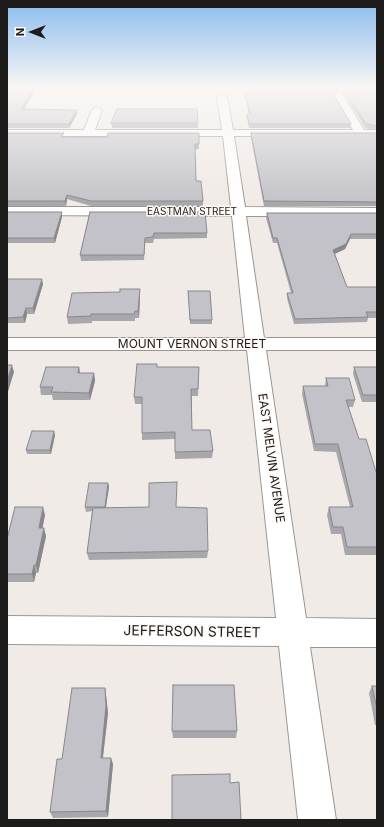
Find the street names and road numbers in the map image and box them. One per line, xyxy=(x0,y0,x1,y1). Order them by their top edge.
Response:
street label: EASTMAN STREET xyxy=(147,206,237,218)
street label: MOUNT VERNON STREET xyxy=(118,337,266,351)
street label: EAST MELVIN AVENUE xyxy=(255,392,287,524)
street label: JEFFERSON STREET xyxy=(123,622,261,642)

